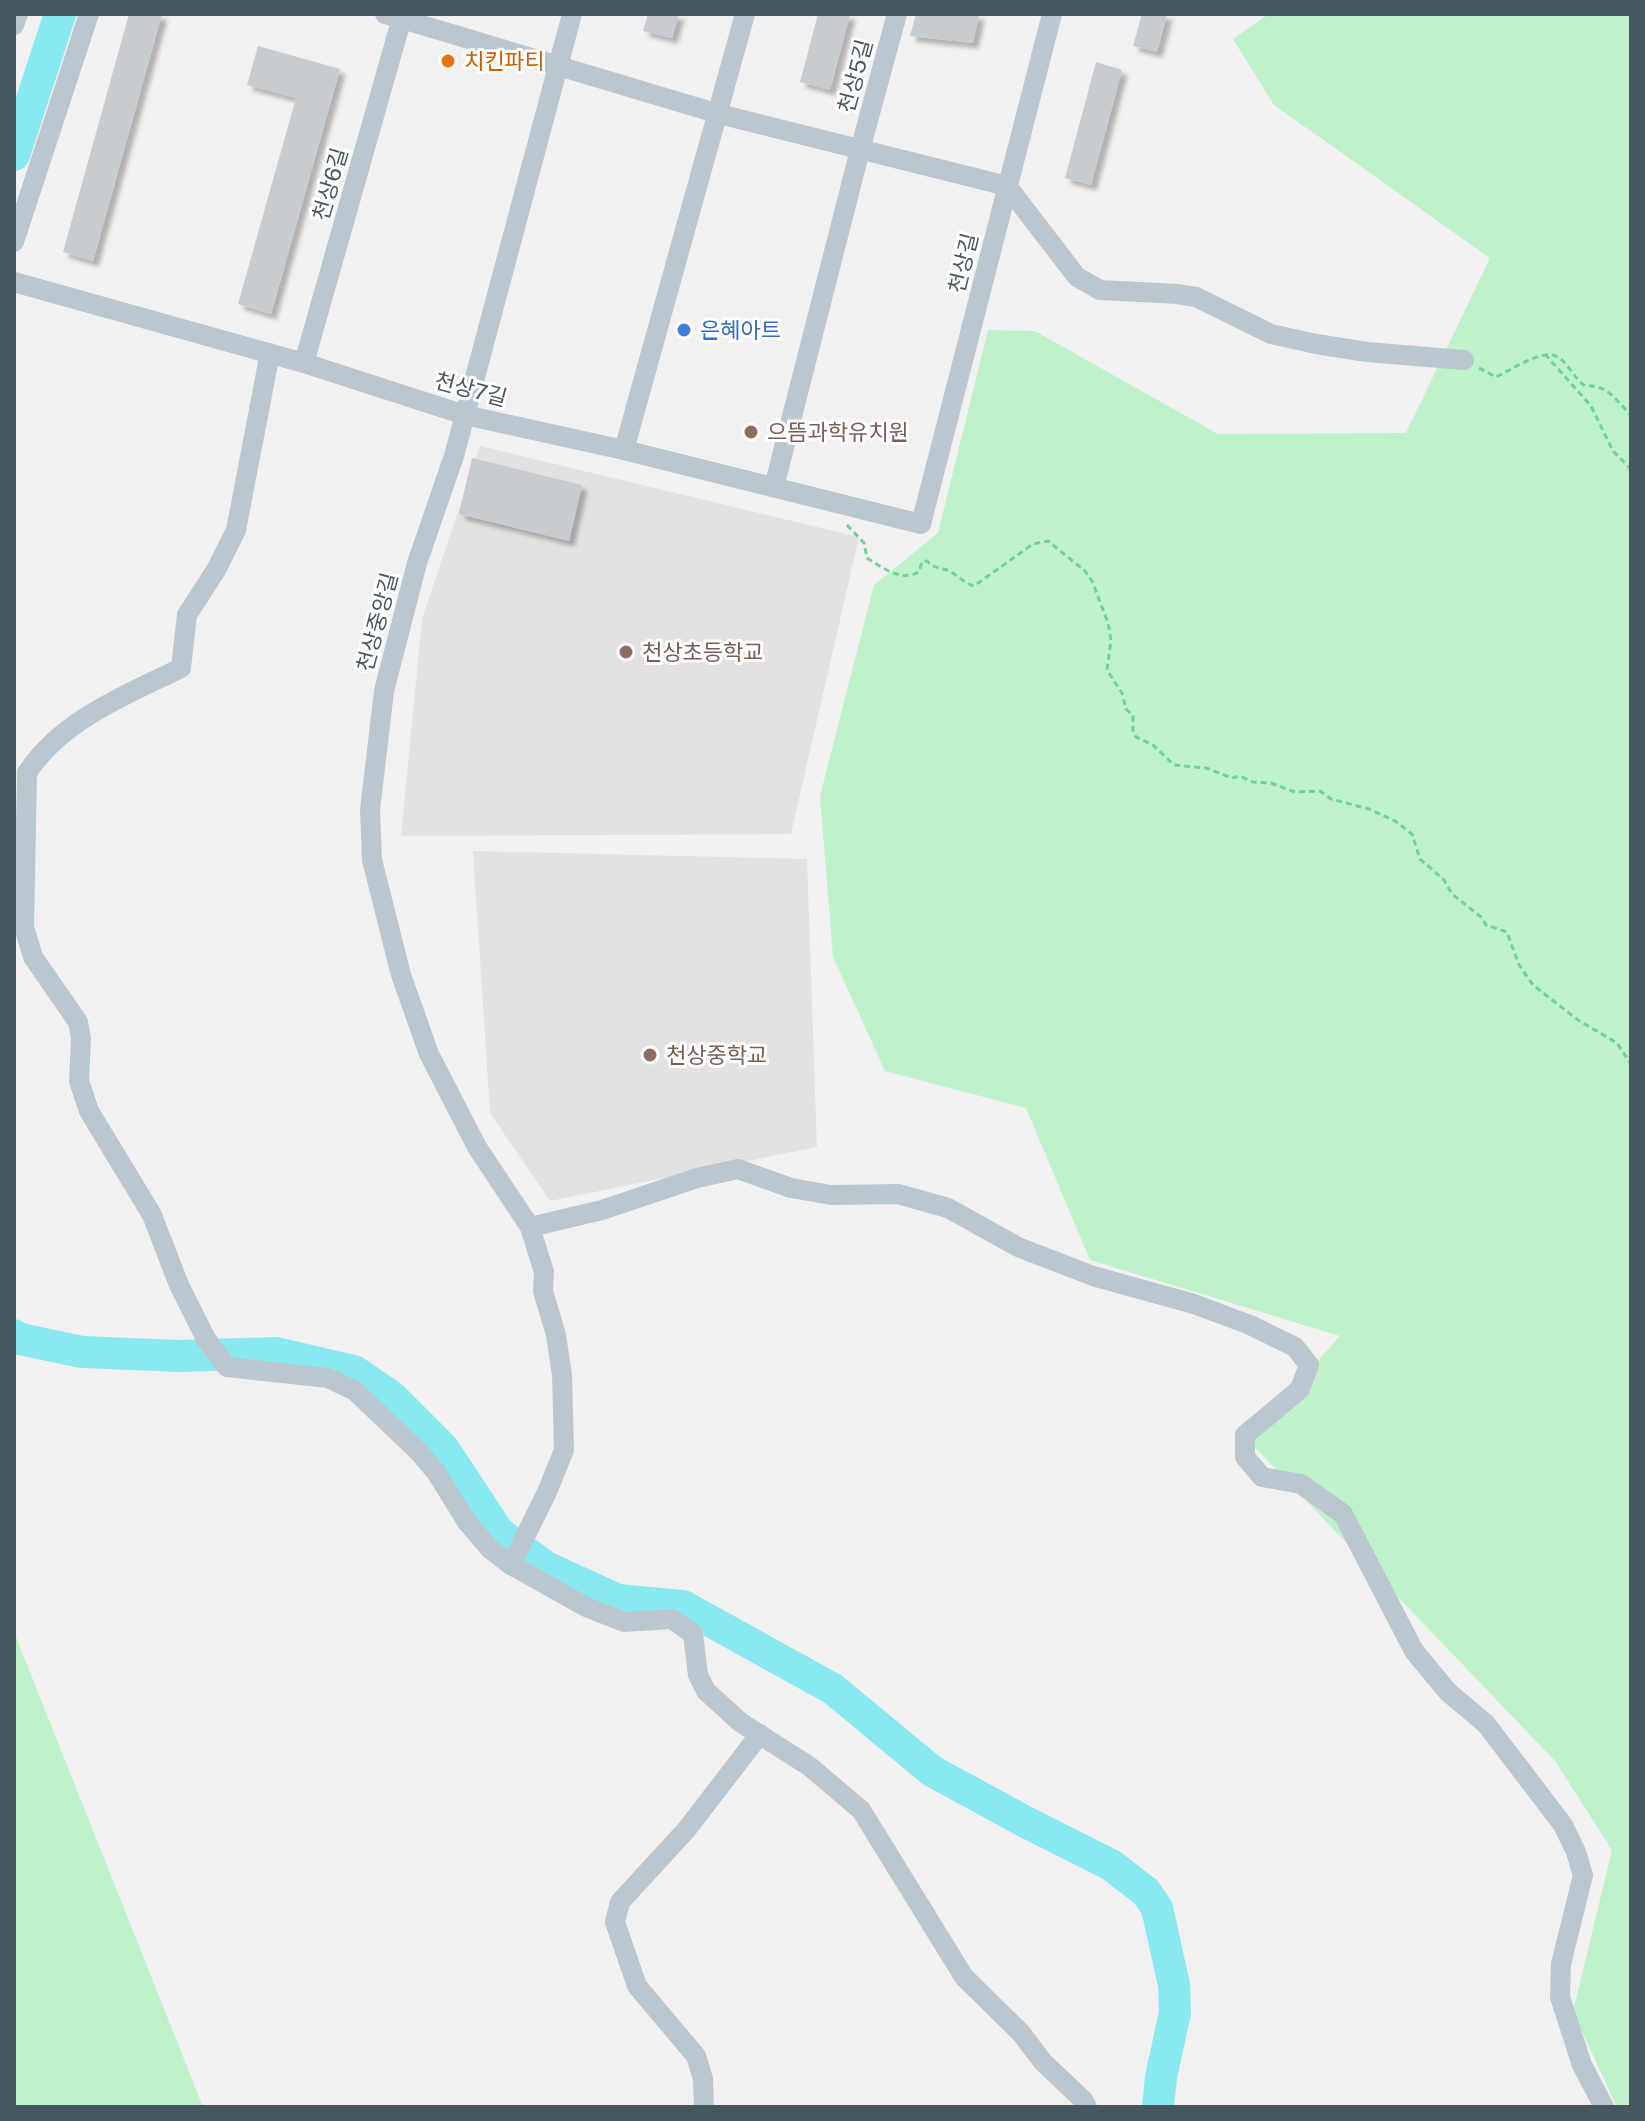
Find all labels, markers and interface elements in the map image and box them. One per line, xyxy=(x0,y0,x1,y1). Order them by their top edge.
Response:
street label: 천상5길 xyxy=(833,37,877,115)
place label: 치킨파티 xyxy=(464,48,545,74)
marker: 치킨파티 xyxy=(439,52,457,70)
street label: 천상6길 xyxy=(307,145,353,223)
street label: 천상길 xyxy=(943,230,983,296)
place label: 은혜아트 xyxy=(700,317,781,343)
marker: 은혜아트 xyxy=(675,321,693,339)
street label: 천상7길 xyxy=(432,367,510,411)
place label: 으뜸과학유치원 xyxy=(767,419,909,445)
marker: 으뜸과학유치원 xyxy=(742,423,760,441)
street label: 천상중앙길 xyxy=(351,570,403,674)
place label: 천상초등학교 xyxy=(642,639,763,665)
marker: 천상초등학교 xyxy=(617,643,635,661)
place label: 천상중학교 xyxy=(666,1042,767,1068)
marker: 천상중학교 xyxy=(641,1046,659,1064)

